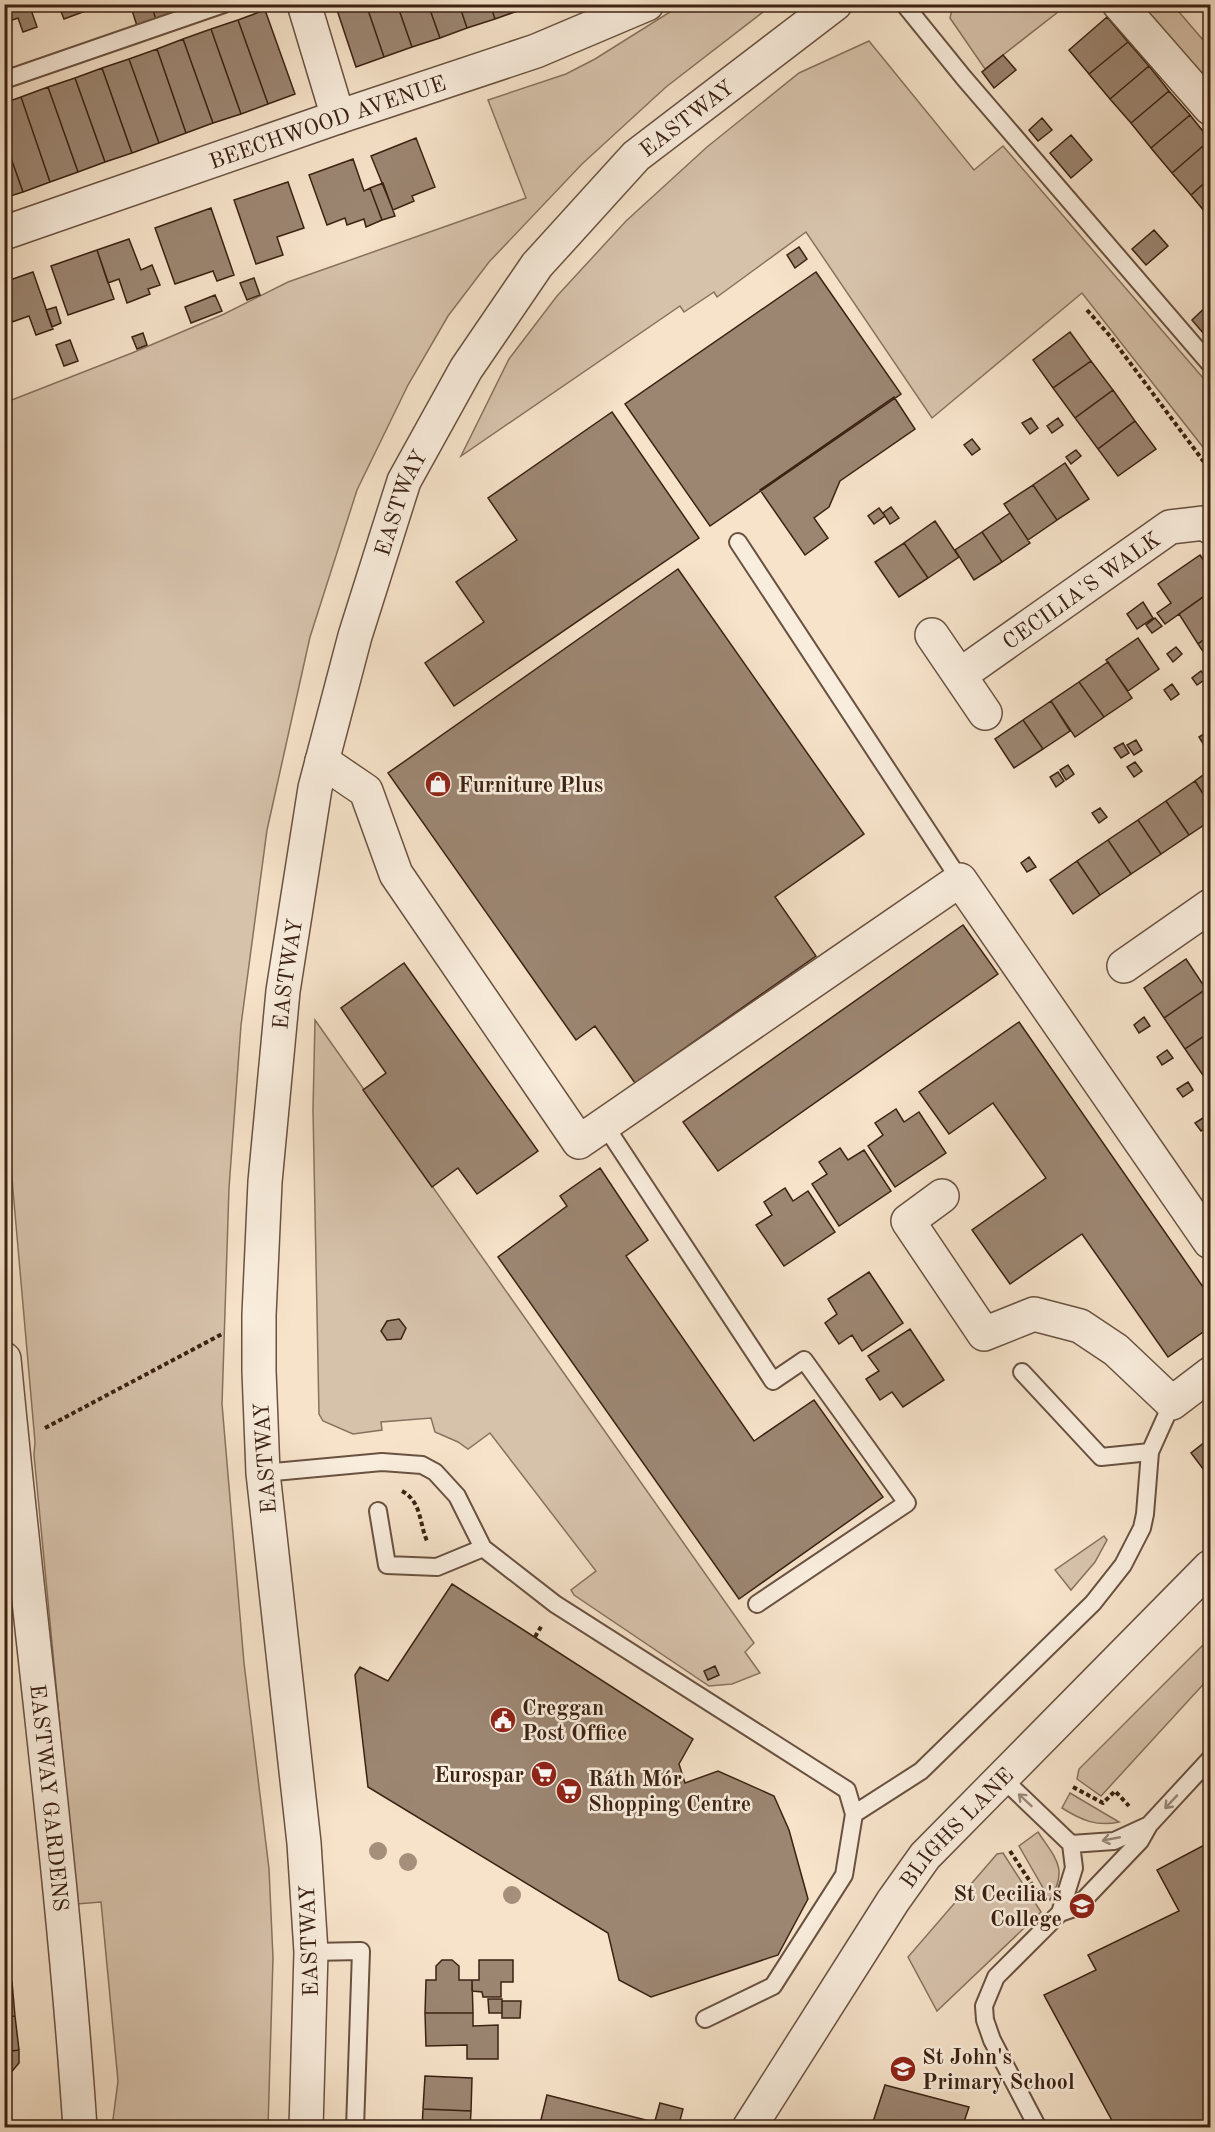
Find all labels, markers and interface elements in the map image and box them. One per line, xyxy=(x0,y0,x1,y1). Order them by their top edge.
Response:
street label: BEECHWOOD AVENUE xyxy=(207,73,449,174)
street label: EASTWAY xyxy=(636,77,738,162)
street label: EASTWAY xyxy=(372,447,432,559)
street label: CECILIA'S WALK xyxy=(999,528,1165,654)
shop icon: Furniture Plus xyxy=(423,769,453,799)
place label: Furniture Plus xyxy=(458,775,603,797)
street label: EASTWAY xyxy=(270,917,307,1031)
street label: EASTWAY xyxy=(251,1401,281,1514)
street label: EASTWAY GARDENS xyxy=(25,1683,71,1913)
place label: Creggan Post Office xyxy=(522,1698,627,1745)
public building icon: Creggan Post Office xyxy=(488,1705,518,1735)
supermarket icon: Eurospar xyxy=(529,1759,559,1789)
place label: Eurospar xyxy=(434,1765,524,1787)
street label: BLIGHS LANE xyxy=(897,1765,1018,1893)
place label: Ráth Mór Shopping Centre xyxy=(588,1769,751,1816)
supermarket icon: Ráth Mór Shopping Centre xyxy=(554,1776,584,1806)
one-way arrow xyxy=(1017,1793,1032,1807)
one-way arrow xyxy=(1164,1794,1178,1809)
one-way arrow xyxy=(1102,1834,1122,1845)
place label: St Cecilia's College xyxy=(953,1884,1062,1931)
street label: EASTWAY xyxy=(297,1885,323,1997)
school or university icon: St Cecilia's College xyxy=(1067,1891,1097,1921)
place label: St John's Primary School xyxy=(922,2047,1075,2094)
school or university icon: St John's Primary School xyxy=(888,2054,918,2084)

